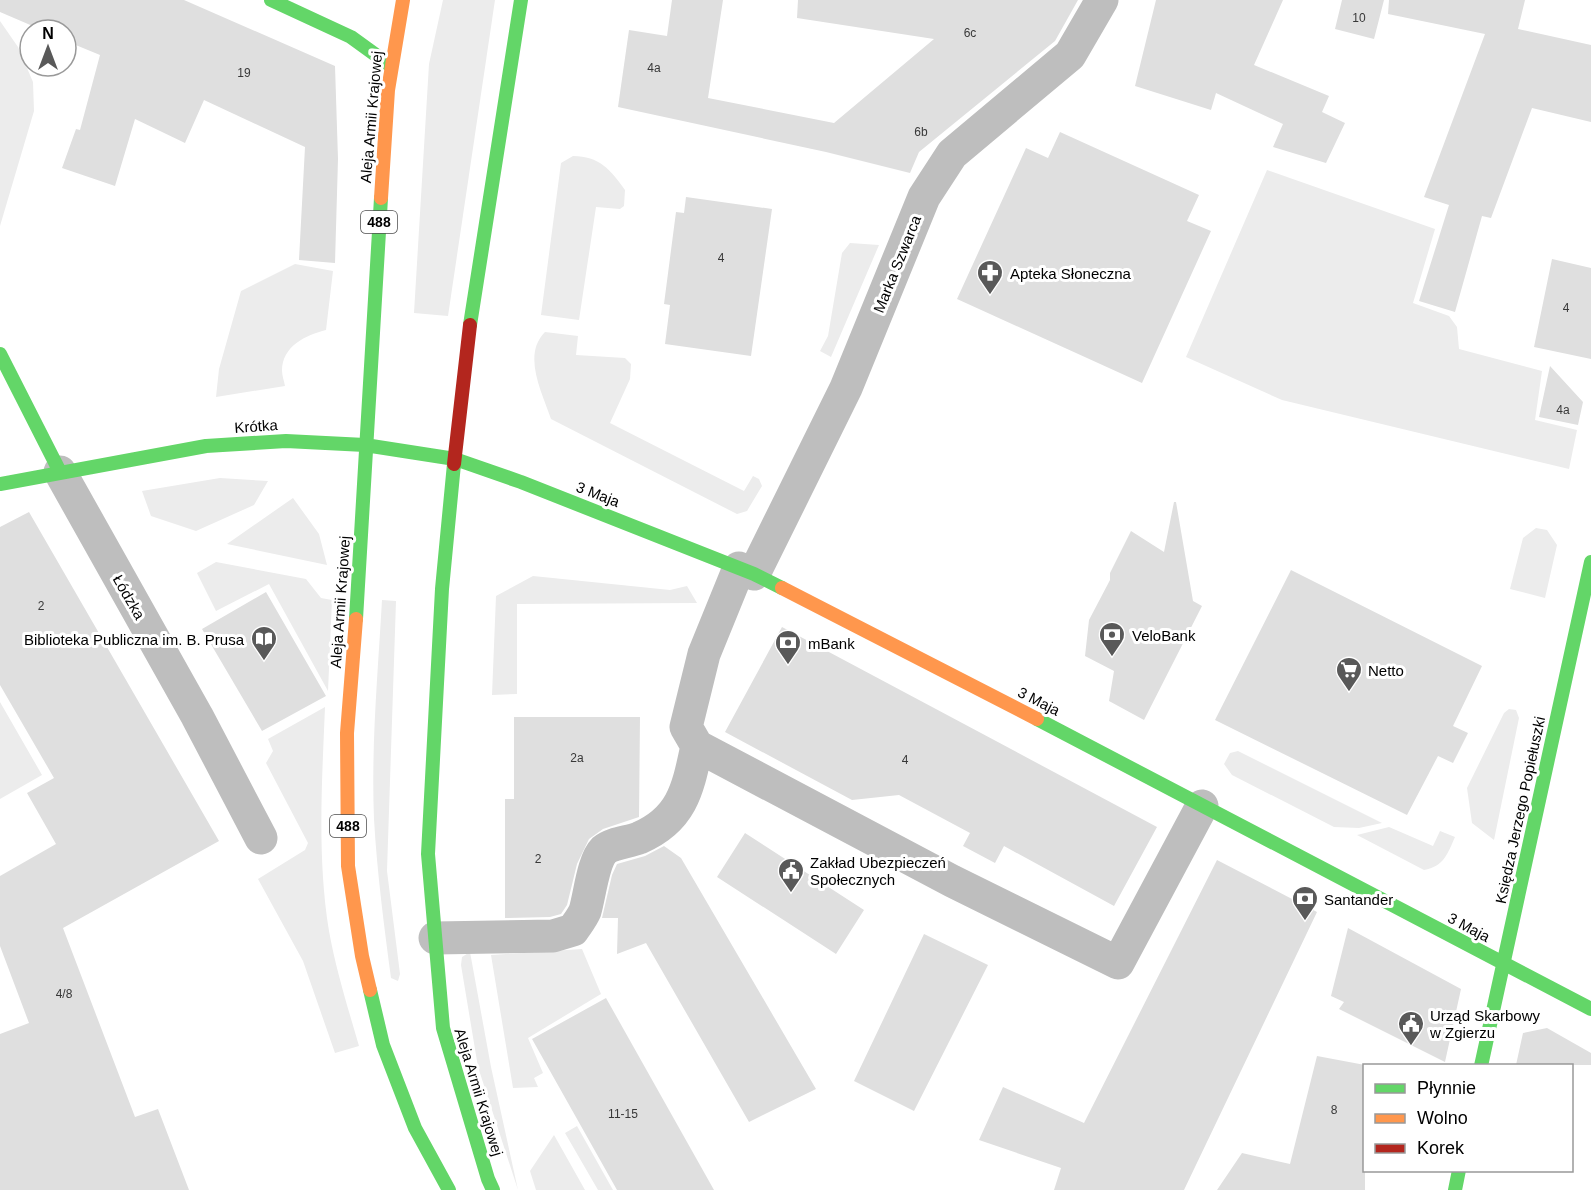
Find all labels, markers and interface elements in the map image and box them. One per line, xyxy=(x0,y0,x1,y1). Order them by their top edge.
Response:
house number: 10 xyxy=(1352,11,1366,25)
north arrow xyxy=(18,18,78,78)
text: N xyxy=(42,25,54,42)
house number: 6c xyxy=(964,26,976,40)
street label: Aleja Armii Krajowej xyxy=(357,50,385,184)
house number: 4a xyxy=(647,61,661,75)
house number: 19 xyxy=(237,66,251,80)
house number: 6b xyxy=(914,125,928,139)
road number: 488 xyxy=(361,211,397,233)
street label: Marka Szwarca xyxy=(870,212,924,315)
house number: 4 xyxy=(718,251,725,265)
pharmacy icon: Apteka Słoneczna xyxy=(975,258,1005,296)
place label: Apteka Słoneczna xyxy=(1010,265,1132,282)
house number: 4 xyxy=(1563,301,1570,315)
house number: 4a xyxy=(1556,403,1570,417)
street label: Krótka xyxy=(234,416,279,436)
street label: 3 Maja xyxy=(574,478,623,510)
street label: Aleja Armii Krajowej xyxy=(327,535,353,669)
street label: Łódzka xyxy=(110,572,149,623)
house number: 2 xyxy=(38,599,45,613)
bank icon: VeloBank xyxy=(1097,620,1127,658)
library icon: Biblioteka Publiczna im. B. Prusa xyxy=(249,624,279,662)
place label: VeloBank xyxy=(1132,627,1196,644)
bank icon: mBank xyxy=(773,628,803,666)
place label: Biblioteka Publiczna im. B. Prusa xyxy=(24,631,245,648)
place label: mBank xyxy=(808,635,855,652)
supermarket icon: Netto xyxy=(1334,655,1364,693)
place label: Netto xyxy=(1368,662,1404,679)
street label: 3 Maja xyxy=(1015,683,1063,719)
street label: Księdza Jerzego Popiełuszki xyxy=(1492,715,1548,905)
house number: 2a xyxy=(570,751,584,765)
house number: 4 xyxy=(902,753,909,767)
road number: 488 xyxy=(330,815,366,837)
house number: 2 xyxy=(535,852,542,866)
place label: Zakład Ubezpieczeń Społecznych xyxy=(810,854,946,888)
public building icon: Zakład Ubezpieczeń Społecznych xyxy=(776,856,806,894)
bank icon: Santander xyxy=(1290,884,1320,922)
place label: Santander xyxy=(1324,891,1393,908)
street label: 3 Maja xyxy=(1445,909,1493,945)
house number: 4/8 xyxy=(56,987,73,1001)
place label: Urząd Skarbowy w Zgierzu xyxy=(1429,1007,1541,1041)
public building icon: Urząd Skarbowy w Zgierzu xyxy=(1396,1009,1426,1047)
street label: Aleja Armii Krajowej xyxy=(451,1026,507,1158)
legend xyxy=(1363,1064,1573,1172)
text: Płynnie xyxy=(1417,1078,1476,1098)
house number: 8 xyxy=(1331,1103,1338,1117)
house number: 11-15 xyxy=(608,1107,638,1121)
text: Wolno xyxy=(1417,1108,1468,1128)
text: Korek xyxy=(1417,1138,1465,1158)

